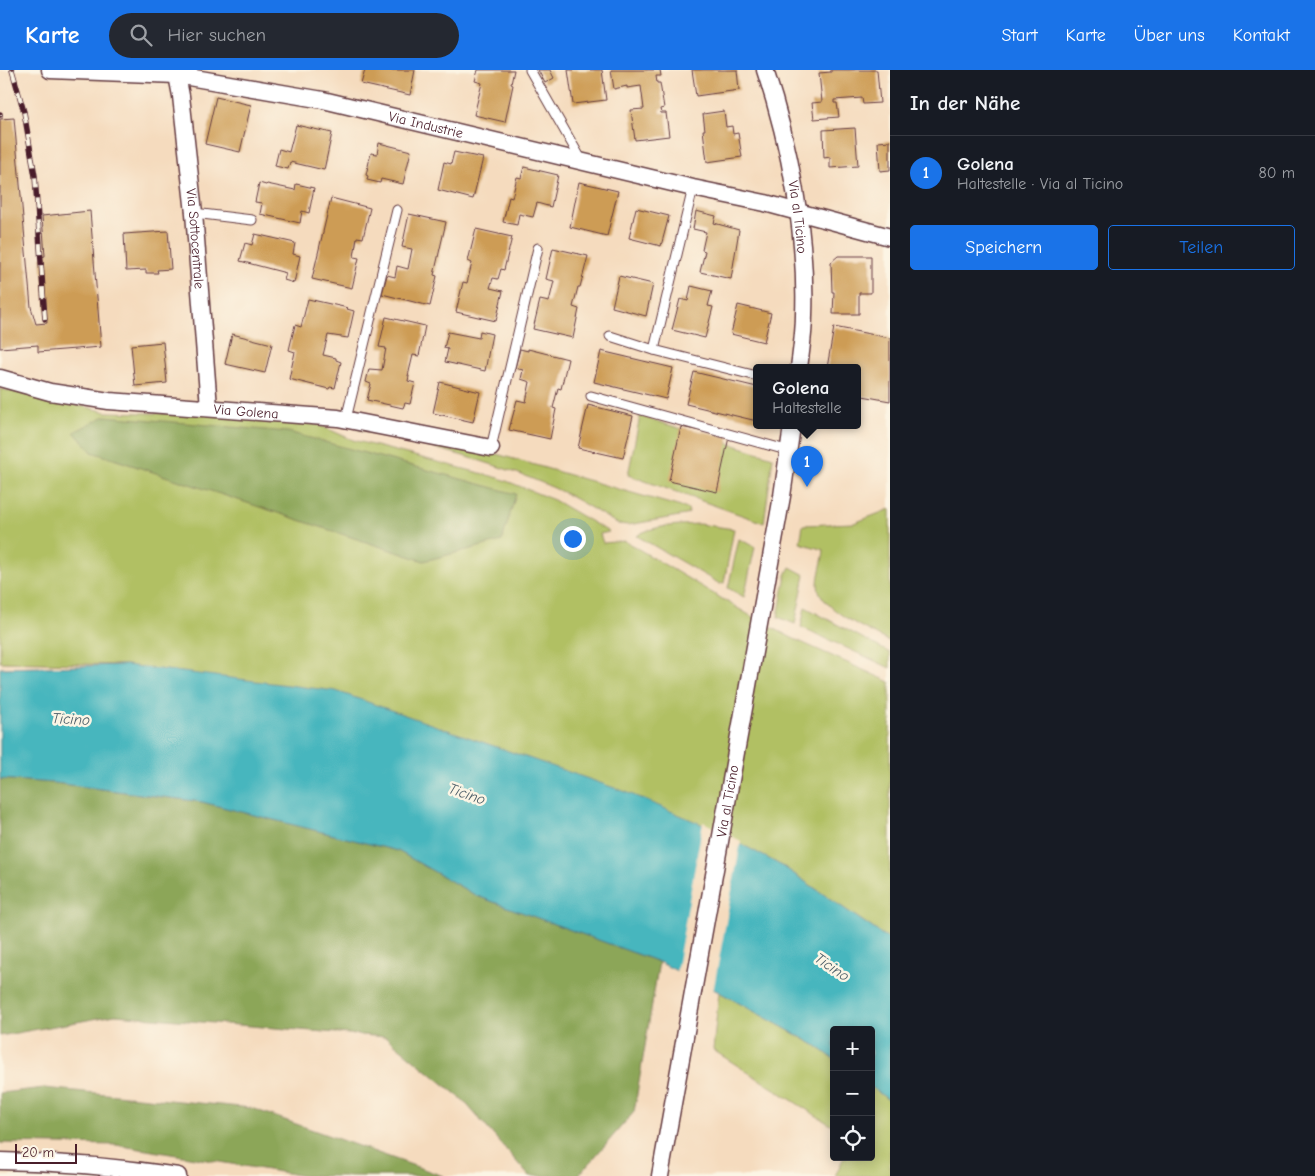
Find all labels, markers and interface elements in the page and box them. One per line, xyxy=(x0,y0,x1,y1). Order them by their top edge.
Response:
search box xyxy=(109,13,459,58)
text: Karte xyxy=(25,21,79,49)
icon: search xyxy=(127,21,155,49)
text: Hier suchen xyxy=(167,24,266,46)
text: Start xyxy=(1001,25,1038,46)
text: Karte xyxy=(1066,25,1106,46)
text: Über uns xyxy=(1134,25,1205,46)
text: Kontakt xyxy=(1233,25,1290,46)
text: In der Nähe xyxy=(910,91,1020,115)
street label: Via Industrie xyxy=(387,108,465,142)
text: Golena xyxy=(957,153,1014,175)
text: 1 xyxy=(923,164,929,182)
text: 80 m xyxy=(1258,164,1295,182)
text: Haltestelle · Via al Ticino xyxy=(957,175,1123,193)
street label: Via al Ticino xyxy=(784,179,811,254)
street label: Via Sottocentrale xyxy=(182,188,208,290)
button: Speichern xyxy=(910,225,1098,270)
button: Teilen xyxy=(1108,225,1295,270)
popup xyxy=(753,364,861,429)
text: Golena xyxy=(772,377,829,399)
text: Haltestelle xyxy=(772,399,842,417)
street label: Via Golena xyxy=(213,401,279,423)
pin: 1 xyxy=(791,446,823,487)
your location xyxy=(560,526,586,552)
water label: Ticino xyxy=(52,709,91,729)
street label: Via al Ticino xyxy=(713,764,743,839)
water label: Ticino xyxy=(446,779,488,809)
water label: Ticino xyxy=(811,949,853,985)
map controls xyxy=(830,1026,875,1161)
button: + xyxy=(830,1026,875,1071)
button: − xyxy=(830,1071,875,1116)
button: locate xyxy=(830,1116,875,1161)
scale bar xyxy=(15,1141,78,1164)
text: 20 m xyxy=(22,1144,54,1161)

